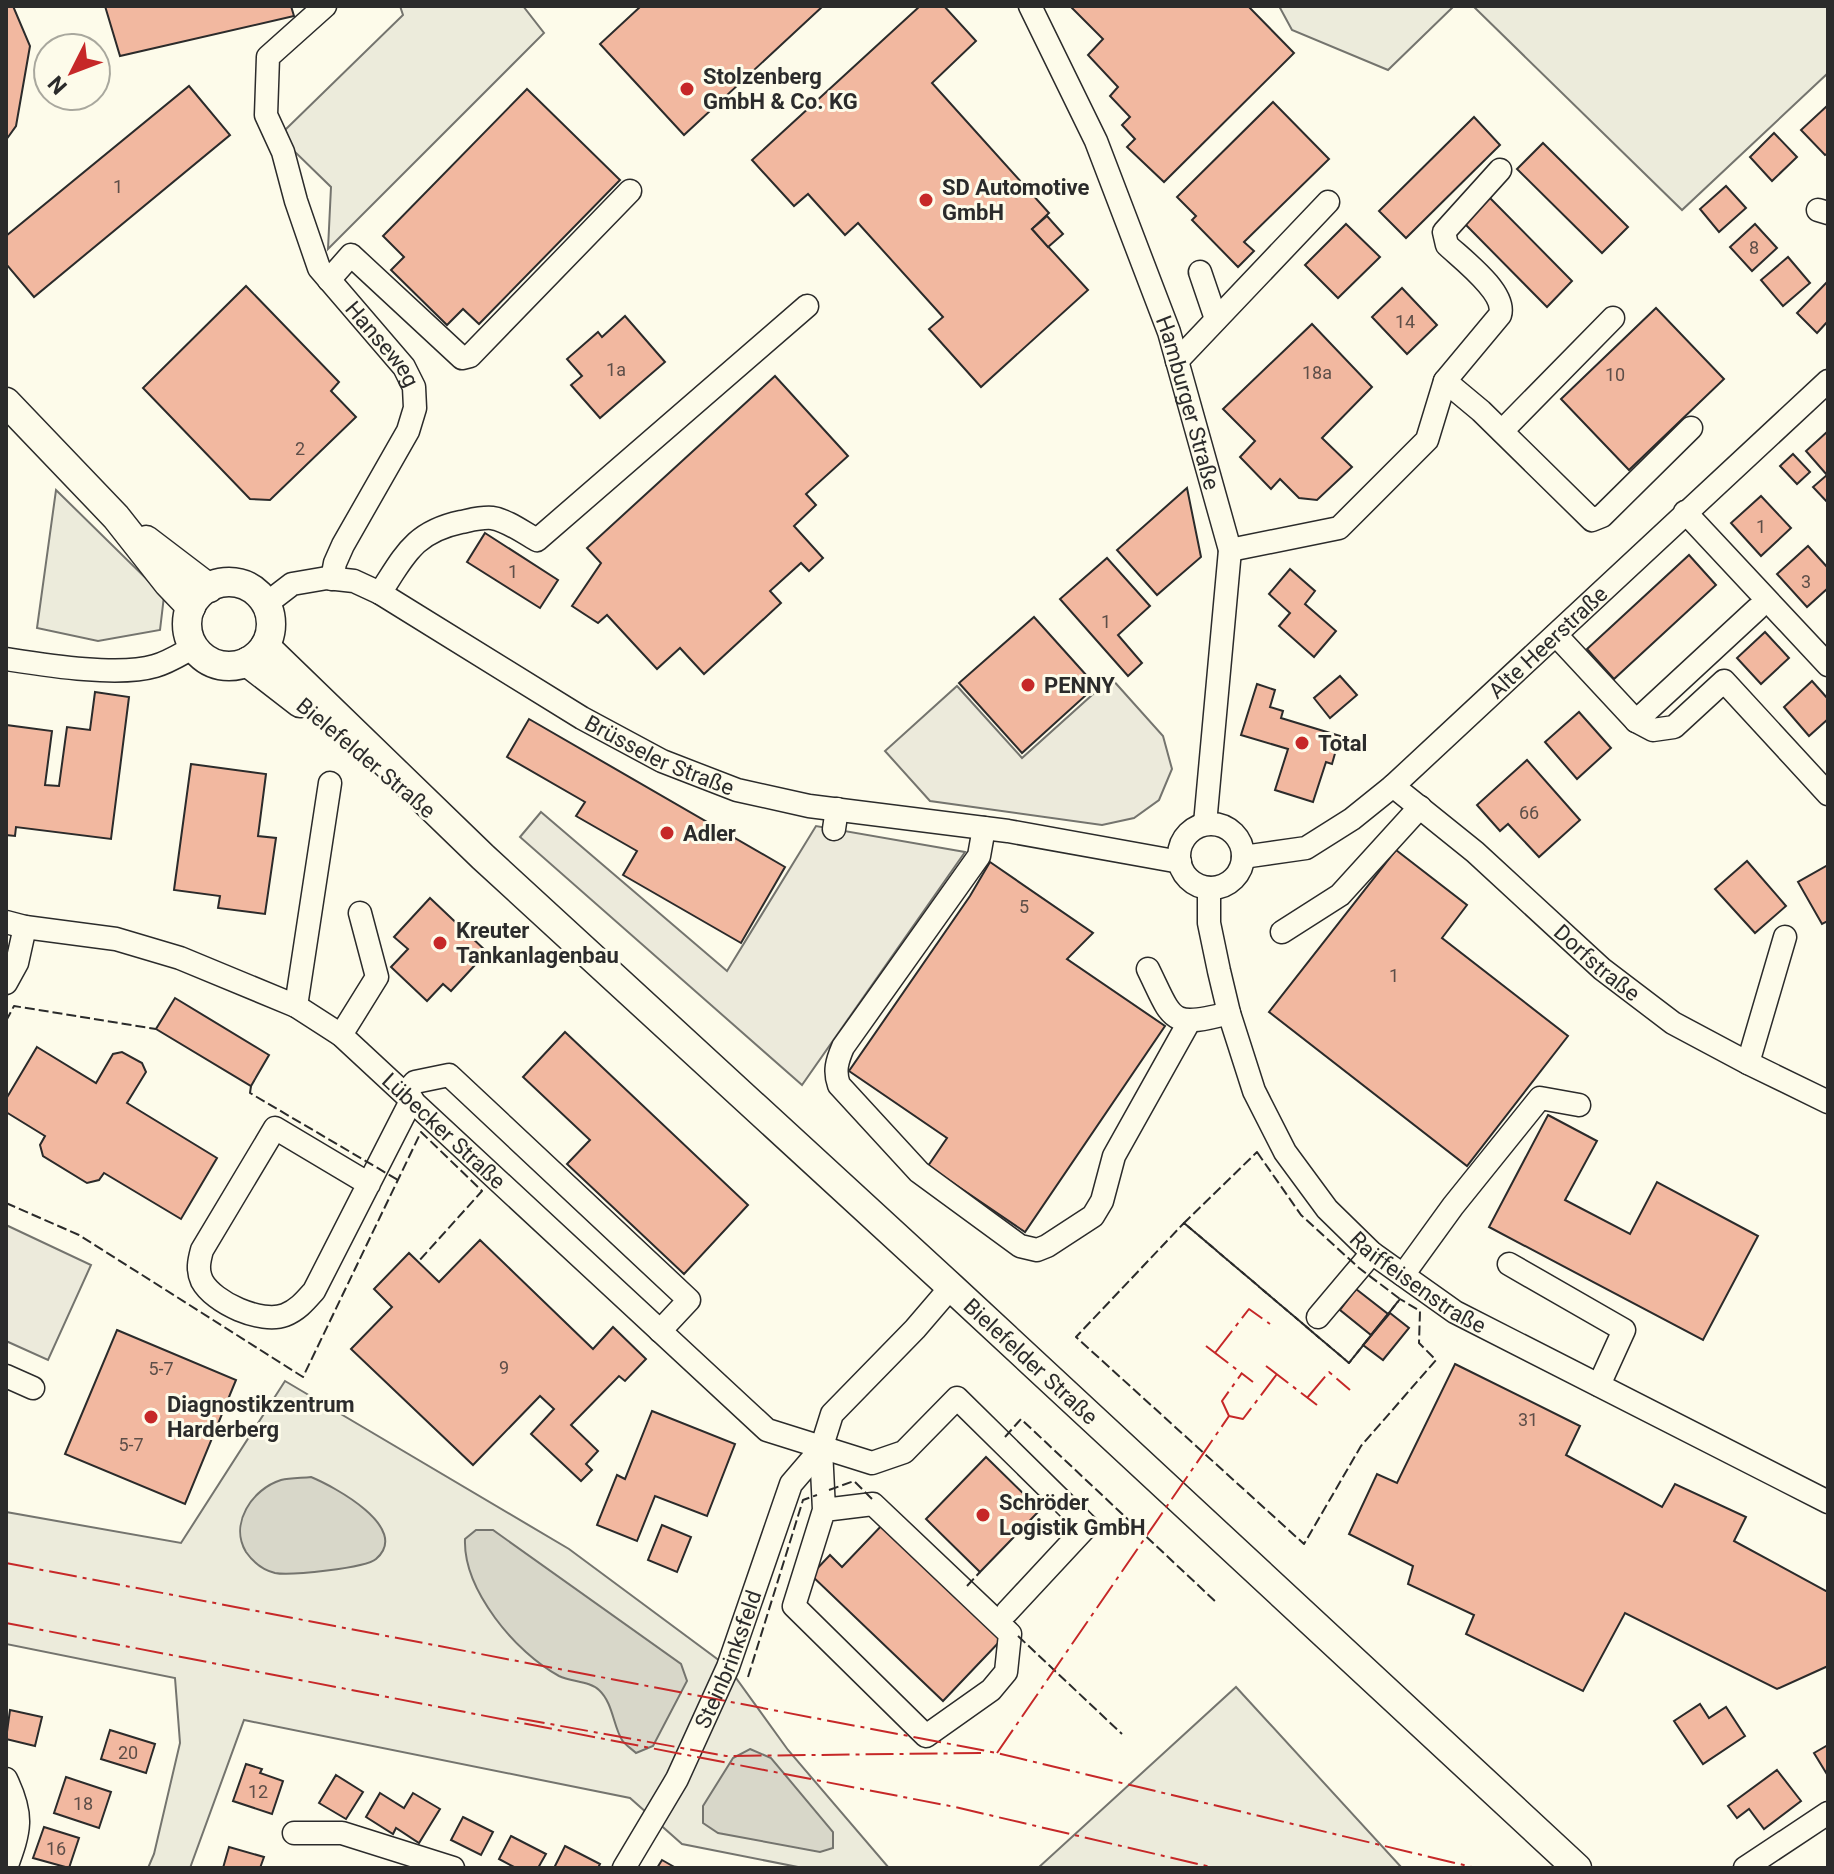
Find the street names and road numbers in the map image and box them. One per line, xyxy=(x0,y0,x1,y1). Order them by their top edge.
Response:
street label: Hanseweg xyxy=(340,296,424,391)
street label: Hamburger Straße xyxy=(1151,312,1225,492)
street label: Alte Heerstraße xyxy=(1483,581,1612,703)
street label: Bielefelder Straße xyxy=(292,693,440,823)
street label: Brüsseler Straße xyxy=(581,710,738,800)
street label: Dorfstraße xyxy=(1549,919,1645,1006)
street label: Lübecker Straße xyxy=(378,1068,511,1194)
street label: Raiffeisenstraße xyxy=(1345,1226,1490,1338)
street label: Bielefelder Straße xyxy=(959,1293,1103,1429)
street label: Steinbrinksfeld xyxy=(689,1587,766,1732)

